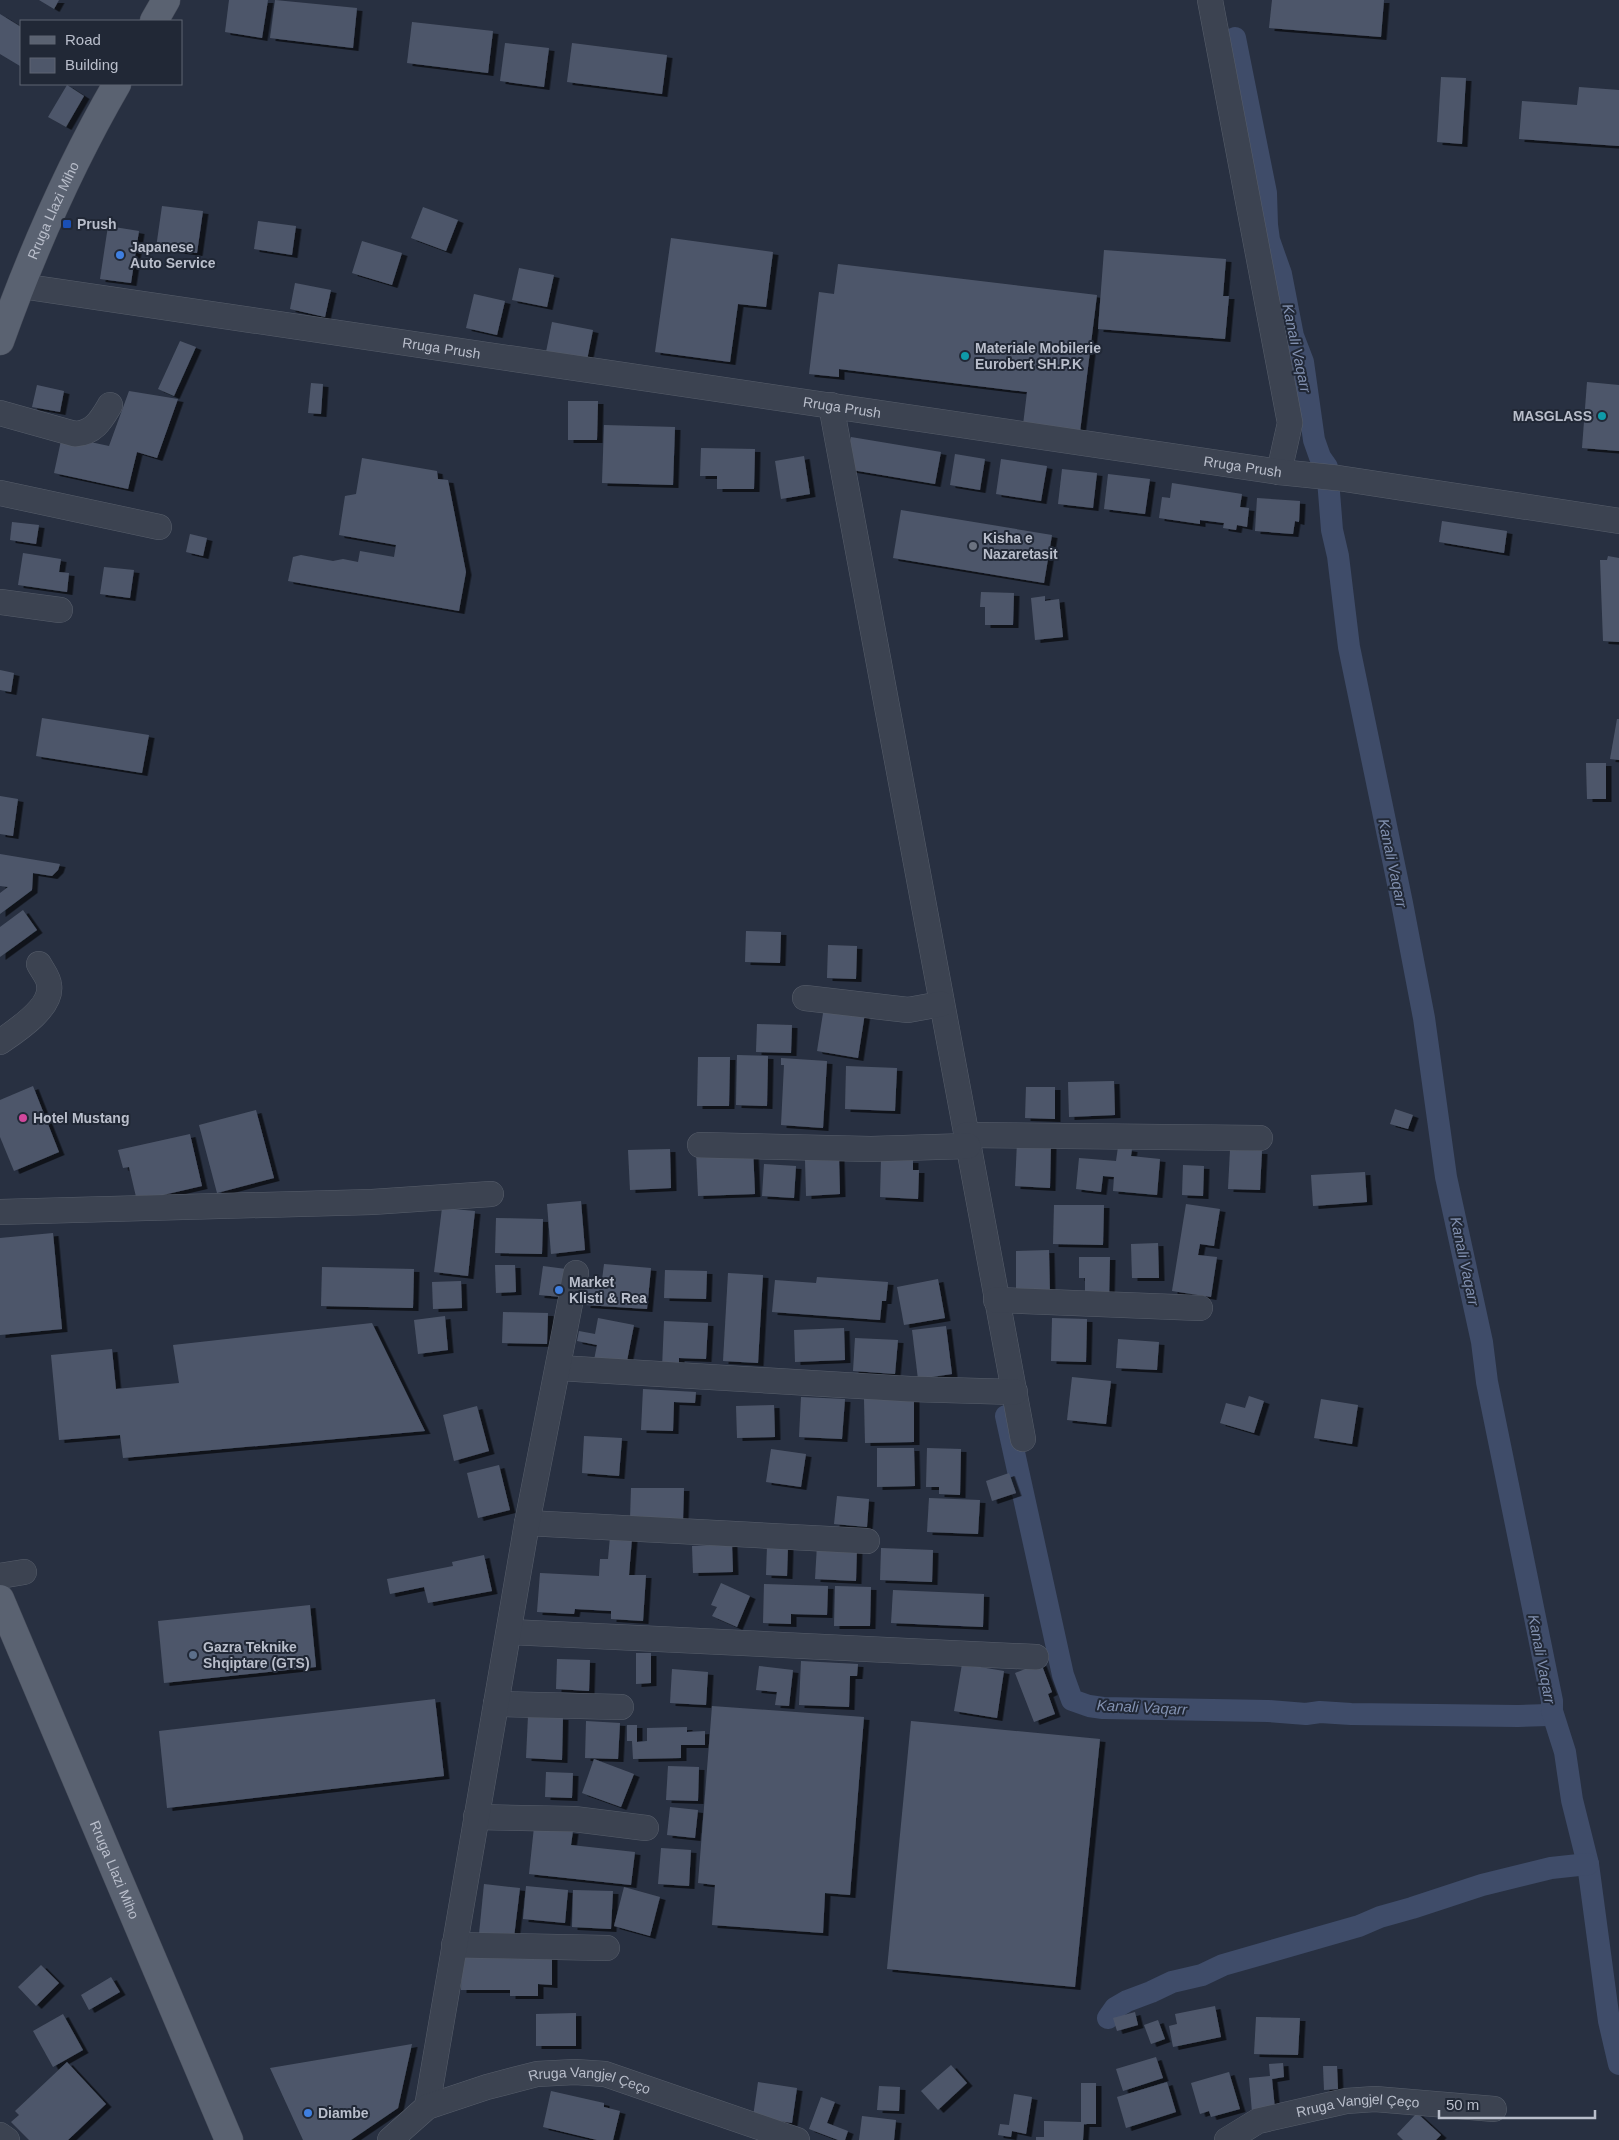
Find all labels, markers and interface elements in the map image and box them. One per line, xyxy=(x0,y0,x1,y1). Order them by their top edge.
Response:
legend xyxy=(20,20,182,85)
text: Road xyxy=(65,31,101,48)
text: Building xyxy=(65,56,118,73)
street label: Rruga Llazi Miho xyxy=(24,159,82,262)
place label: Prush xyxy=(77,216,117,232)
marker: Prush xyxy=(61,218,73,230)
place label: Japanese Auto Service xyxy=(130,239,216,271)
marker: Japanese Auto Service xyxy=(114,249,126,261)
water label: Kanali Vaqarr xyxy=(1279,302,1315,395)
street label: Rruga Prush xyxy=(401,334,482,362)
place label: Materiale Mobilerie Eurobert SH.P.K xyxy=(975,340,1101,372)
marker: Materiale Mobilerie Eurobert SH.P.K xyxy=(959,350,971,362)
street label: Rruga Prush xyxy=(802,394,882,421)
place label: MASGLASS xyxy=(1513,408,1592,424)
marker: MASGLASS xyxy=(1596,410,1608,422)
street label: Rruga Prush xyxy=(1203,453,1283,480)
place label: Kisha e Nazaretasit xyxy=(983,530,1058,562)
marker: Kisha e Nazaretasit xyxy=(967,540,979,552)
water label: Kanali Vaqarr xyxy=(1375,817,1411,910)
place label: Hotel Mustang xyxy=(33,1110,129,1126)
marker: Hotel Mustang xyxy=(17,1112,29,1124)
water label: Kanali Vaqarr xyxy=(1447,1215,1483,1308)
place label: Market Klisti & Rea xyxy=(569,1274,647,1306)
marker: Market Klisti & Rea xyxy=(553,1284,565,1296)
water label: Kanali Vaqarr xyxy=(1525,1613,1559,1706)
place label: Gazra Teknike Shqiptare (GTS) xyxy=(203,1639,310,1671)
marker: Gazra Teknike Shqiptare (GTS) xyxy=(187,1649,199,1661)
water label: Kanali Vaqarr xyxy=(1096,1696,1189,1718)
street label: Rruga Llazi Miho xyxy=(87,1818,143,1921)
street label: Rruga Vangjel Çeço xyxy=(527,2064,653,2097)
scale bar xyxy=(1439,2088,1595,2120)
street label: Rruga Vangjel Çeço xyxy=(1295,2091,1420,2120)
text: 50 m xyxy=(1446,2096,1479,2113)
place label: Diambe xyxy=(318,2105,369,2121)
marker: Diambe xyxy=(302,2107,314,2119)

